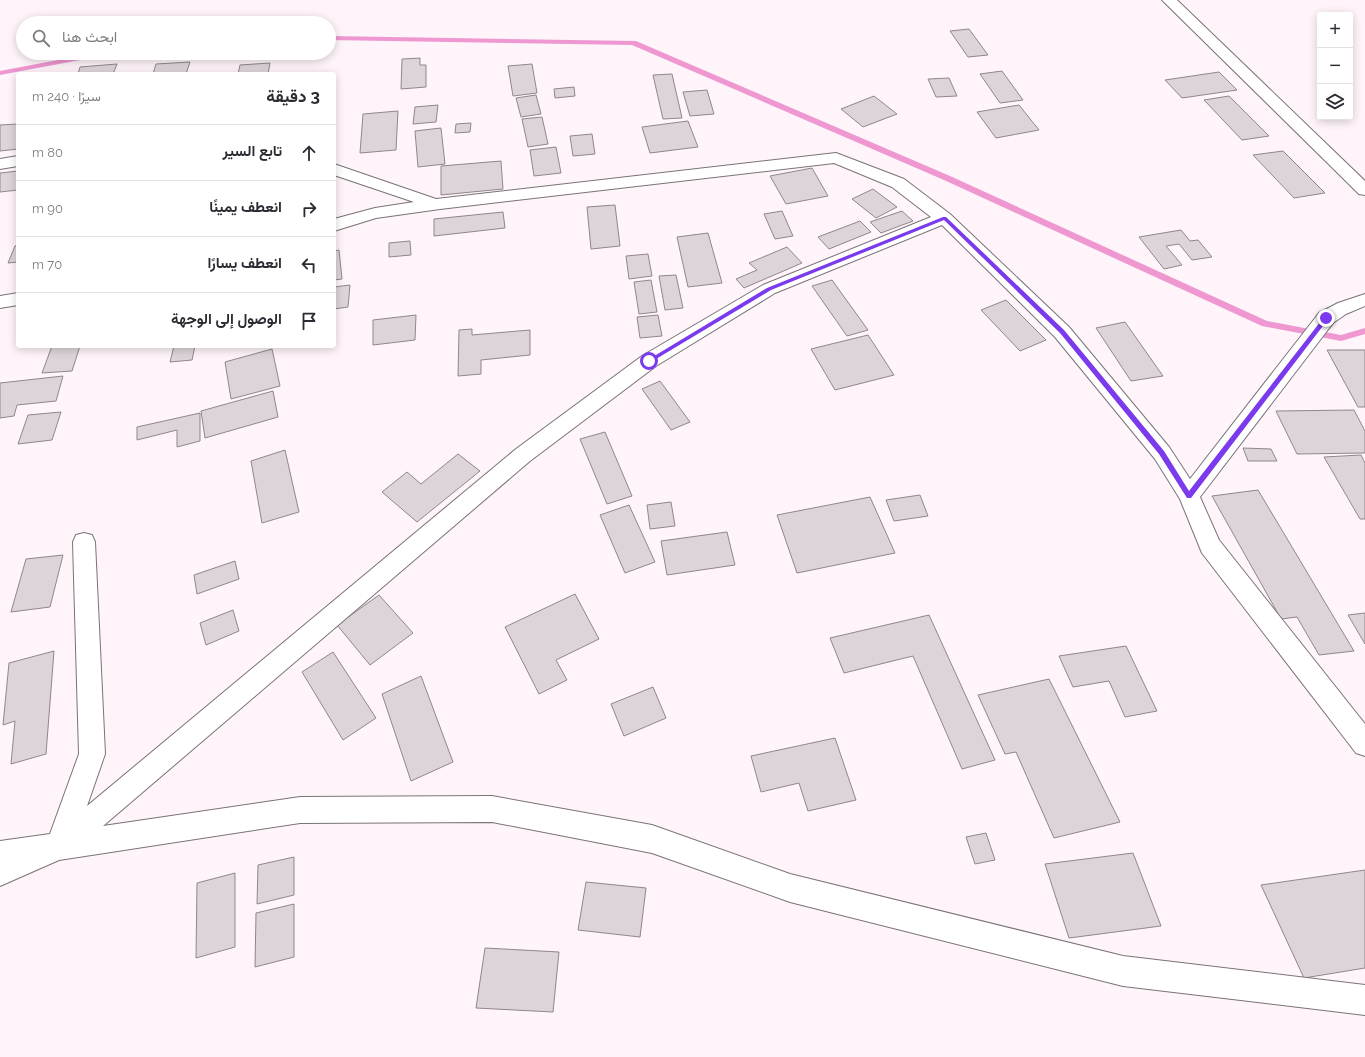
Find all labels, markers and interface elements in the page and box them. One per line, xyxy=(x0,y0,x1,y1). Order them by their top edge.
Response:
map controls xyxy=(1317,12,1353,120)
button: + xyxy=(1317,12,1353,48)
search box xyxy=(16,16,336,60)
icon: search xyxy=(30,27,52,49)
text: ابحث هنا xyxy=(62,28,117,46)
button: − xyxy=(1317,48,1353,84)
button: layers xyxy=(1317,84,1353,120)
text: 3 دقيقة xyxy=(266,86,320,106)
text: سيرًا · 240 m xyxy=(32,89,101,104)
text: تابع السير xyxy=(222,142,282,160)
icon: ahead xyxy=(298,142,320,164)
text: 80 m xyxy=(32,145,63,160)
text: انعطف يمينًا xyxy=(209,198,282,216)
icon: right xyxy=(298,198,320,220)
text: 90 m xyxy=(32,201,63,216)
text: انعطف يسارًا xyxy=(207,254,282,272)
icon: left xyxy=(298,254,320,276)
text: 70 m xyxy=(32,257,62,272)
route end xyxy=(1317,309,1335,327)
text: الوصول إلى الوجهة xyxy=(171,310,282,328)
icon: arrive xyxy=(298,310,320,332)
route start xyxy=(640,352,658,370)

